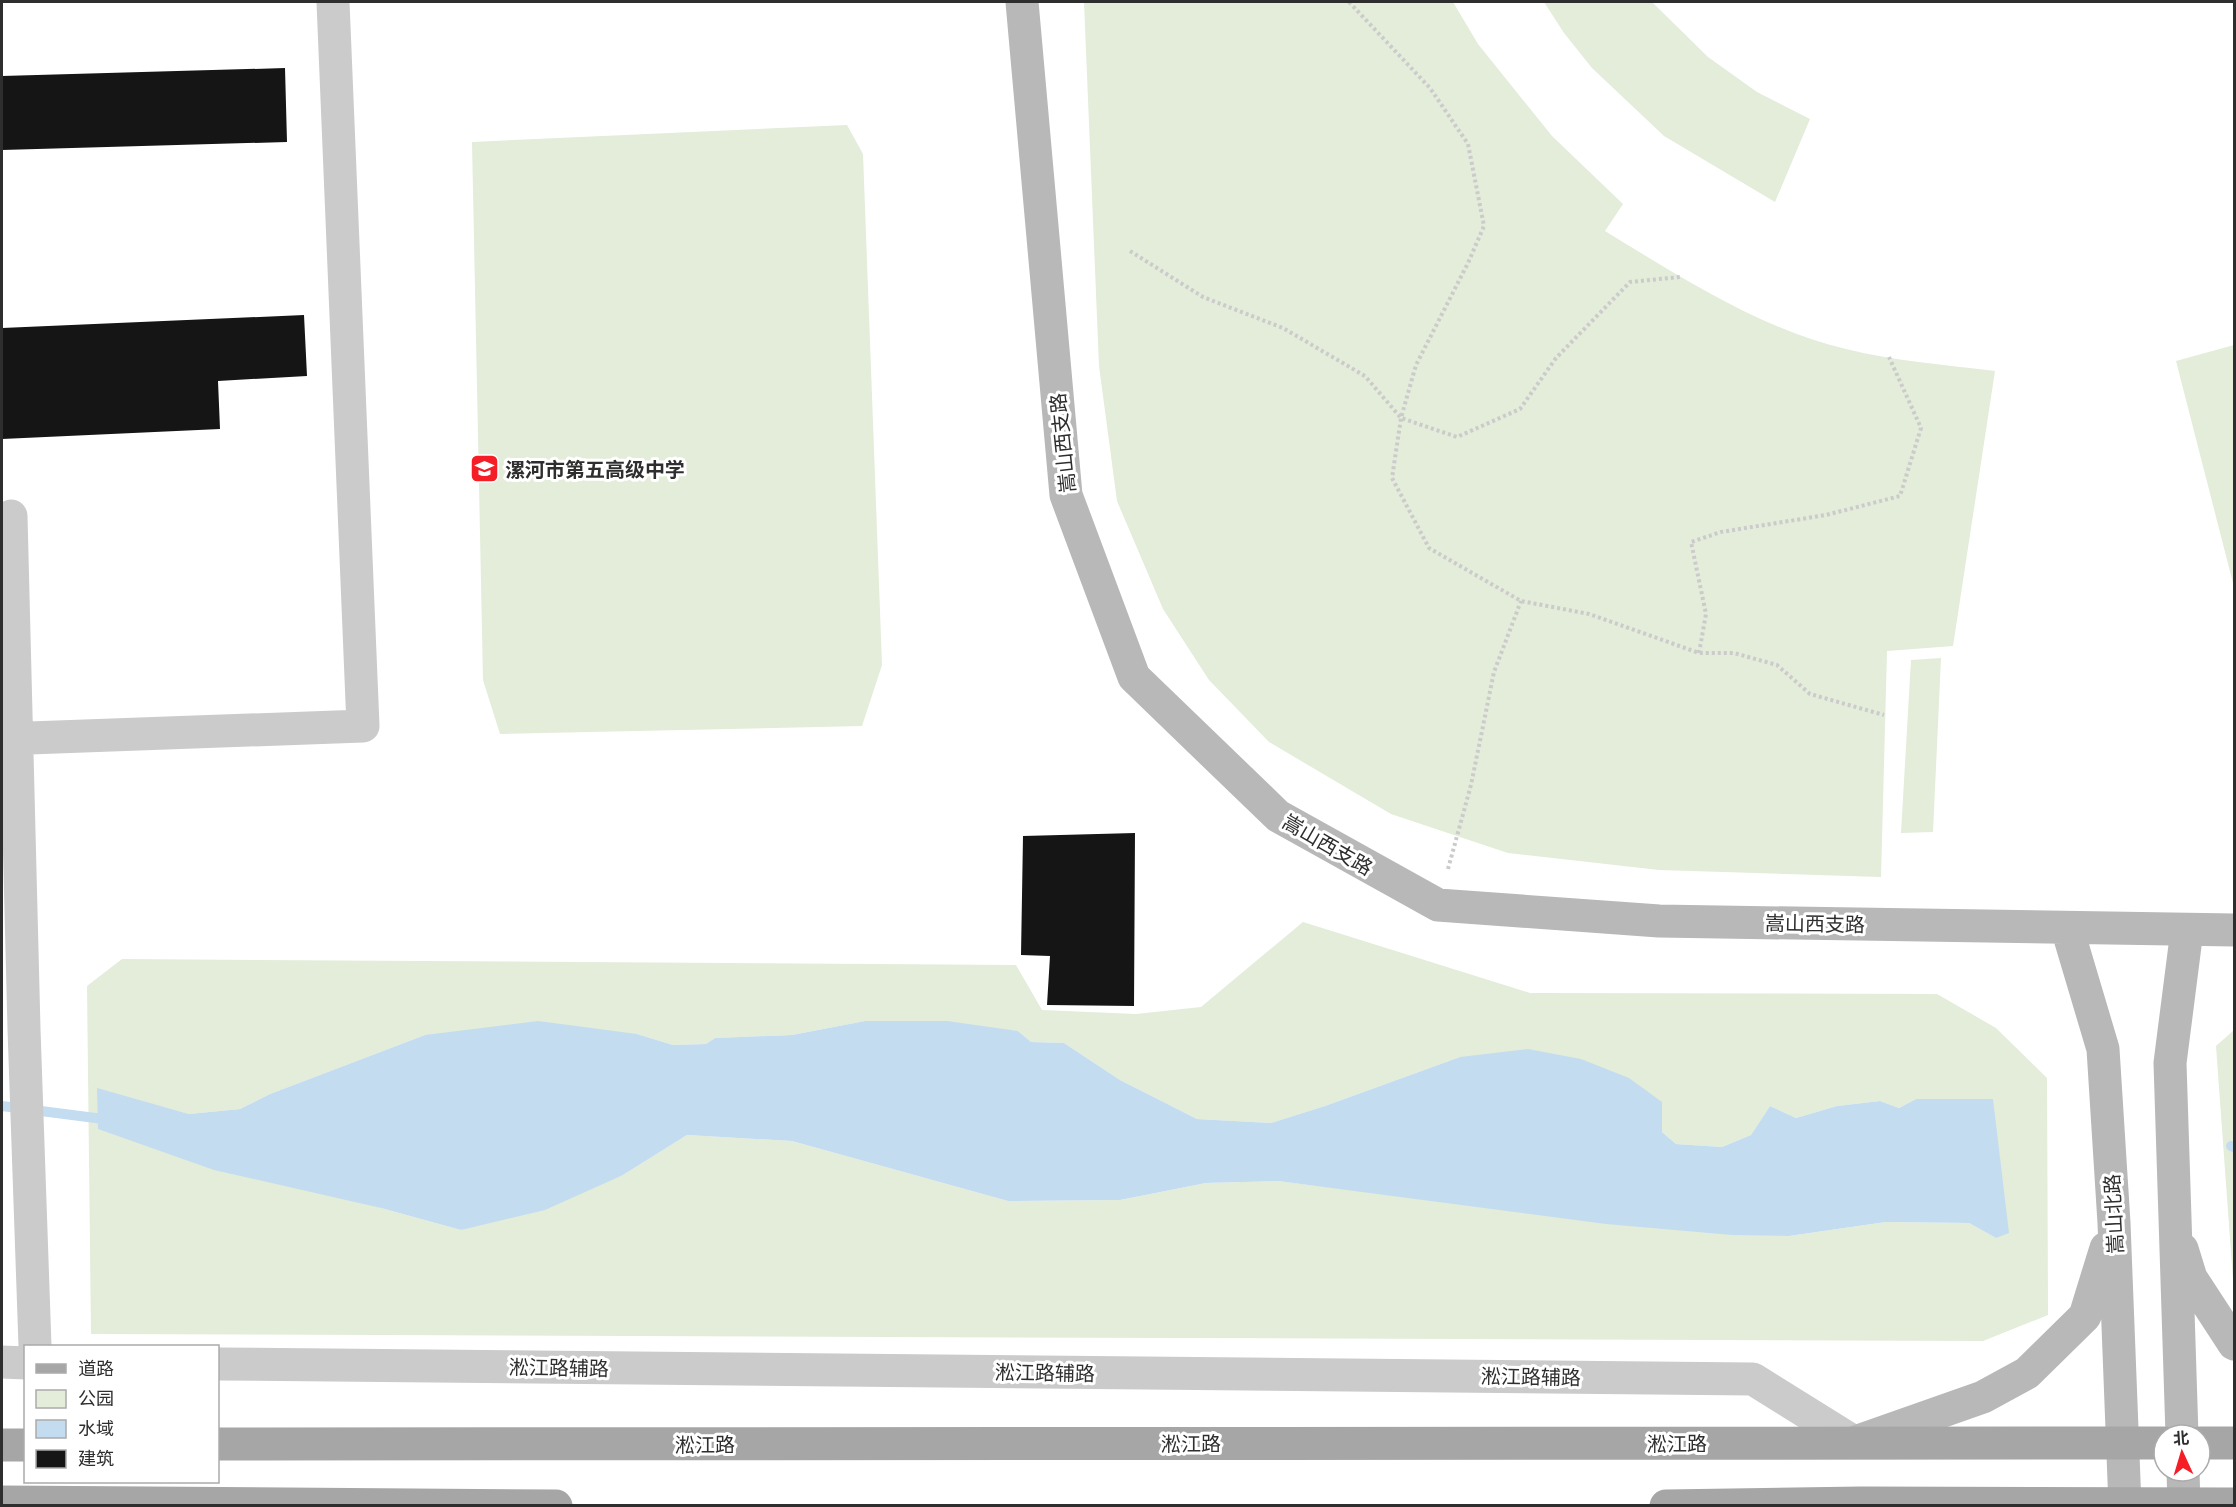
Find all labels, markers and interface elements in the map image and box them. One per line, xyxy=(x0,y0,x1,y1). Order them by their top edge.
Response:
street label: 嵩山西支路 xyxy=(1045,392,1079,494)
school or university icon: 漯河市第五高级中学 xyxy=(468,453,500,485)
place label: 漯河市第五高级中学 xyxy=(505,457,685,481)
street label: 嵩山西支路 xyxy=(1279,809,1377,879)
street label: 嵩山西支路 xyxy=(1765,910,1865,936)
street label: 嵩山北路 xyxy=(2099,1173,2127,1255)
legend xyxy=(24,1345,219,1483)
street label: 淞江路辅路 xyxy=(509,1354,609,1380)
text: 道路 xyxy=(78,1357,114,1379)
street label: 淞江路辅路 xyxy=(995,1359,1095,1385)
street label: 淞江路辅路 xyxy=(1481,1363,1581,1389)
text: 公园 xyxy=(78,1387,114,1409)
text: 水域 xyxy=(78,1417,114,1439)
north arrow xyxy=(2152,1423,2212,1483)
text: 北 xyxy=(2172,1428,2190,1448)
street label: 淞江路 xyxy=(1161,1431,1221,1455)
street label: 淞江路 xyxy=(1647,1431,1707,1455)
street label: 淞江路 xyxy=(675,1432,735,1456)
text: 建筑 xyxy=(78,1447,114,1469)

